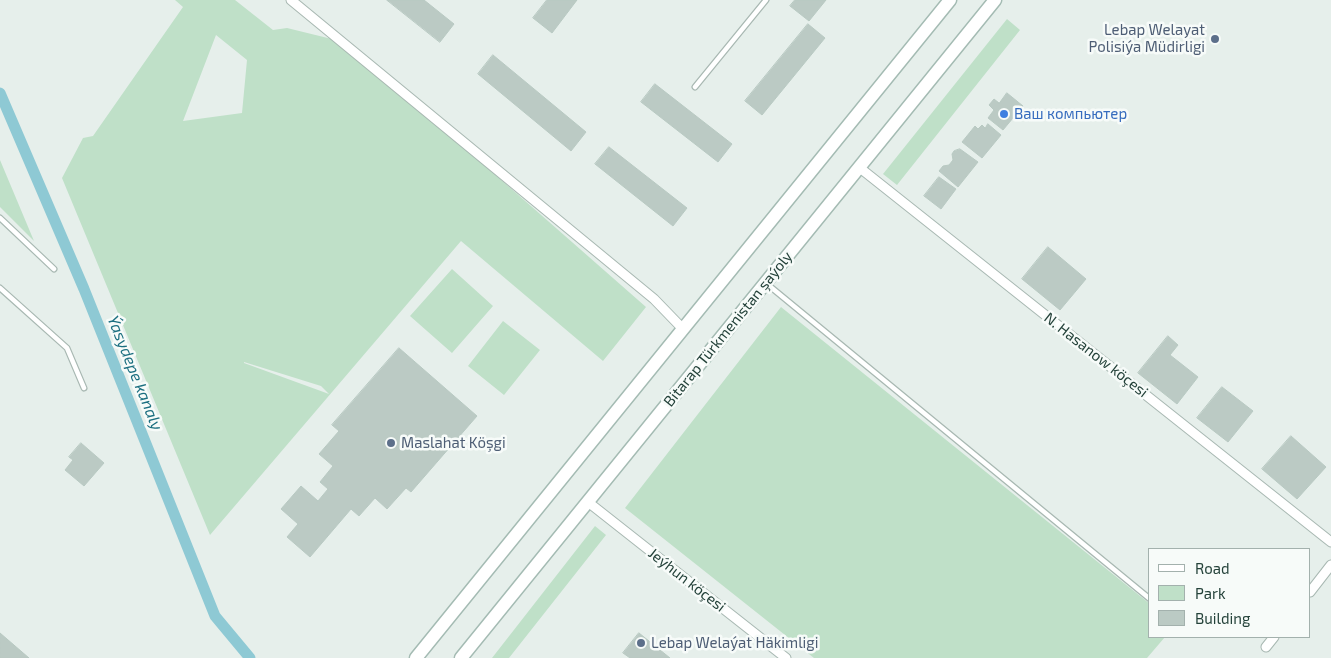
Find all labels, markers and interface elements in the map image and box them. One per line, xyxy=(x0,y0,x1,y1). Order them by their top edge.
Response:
place label: Lebap Welayat Polisiýa Müdirligi xyxy=(1088,21,1205,56)
marker: Lebap Welayat Polisiýa Müdirligi xyxy=(1209,33,1221,45)
place label: Ваш компьютер xyxy=(1014,105,1127,123)
marker: Ваш компьютер xyxy=(998,108,1010,120)
street label: Bitarap Türkmenistan şaýoly xyxy=(660,248,796,410)
street label: N. Hasanow köçesi xyxy=(1040,309,1152,401)
water label: Ýasydepe kanaly xyxy=(103,313,167,433)
place label: Maslahat Köşgi xyxy=(401,434,506,452)
marker: Maslahat Köşgi xyxy=(385,437,397,449)
street label: Jeýhun köçesi xyxy=(645,544,729,616)
legend xyxy=(1148,548,1311,638)
text: Road xyxy=(1195,559,1230,577)
text: Park xyxy=(1195,584,1226,602)
text: Building xyxy=(1195,609,1250,627)
place label: Lebap Welaýat Häkimligi xyxy=(651,634,818,652)
marker: Lebap Welaýat Häkimligi xyxy=(635,637,647,649)

